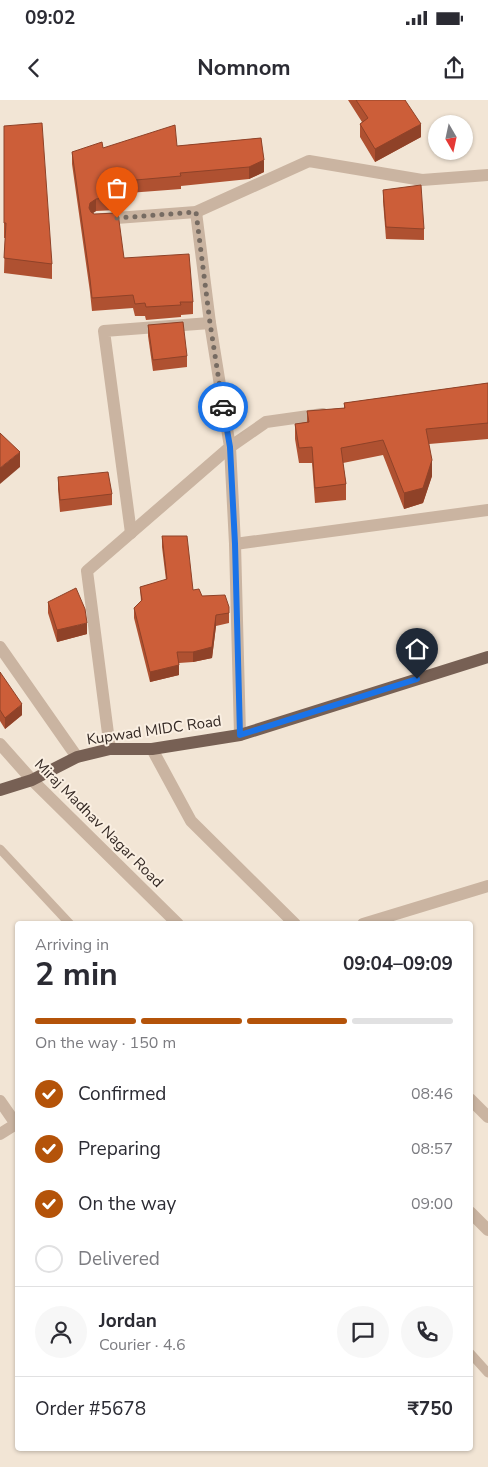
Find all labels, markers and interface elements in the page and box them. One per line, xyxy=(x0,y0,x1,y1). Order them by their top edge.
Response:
text: 09:02 xyxy=(25,5,75,31)
text: Nomnom xyxy=(197,53,291,83)
icon: back xyxy=(20,54,48,82)
icon: share xyxy=(440,54,468,82)
north arrow xyxy=(428,115,472,160)
map controls xyxy=(428,115,473,160)
pin xyxy=(96,167,138,218)
icon: bag xyxy=(103,174,131,202)
courier xyxy=(198,382,248,432)
icon: car xyxy=(209,393,237,421)
pin xyxy=(396,628,438,679)
icon: home xyxy=(403,635,431,663)
street label: Kupwad MIDC Road xyxy=(85,711,223,749)
street label: Miraj Madhav Nagar Road xyxy=(30,754,168,892)
text: Arriving in xyxy=(35,934,109,956)
text: 09:04–09:09 xyxy=(343,951,453,977)
text: 2 min xyxy=(35,953,118,996)
text: On the way · 150 m xyxy=(35,1032,176,1054)
icon: check xyxy=(35,1080,63,1108)
text: Confirmed xyxy=(78,1081,166,1107)
text: 08:46 xyxy=(411,1083,453,1105)
icon: check xyxy=(35,1135,63,1163)
text: Preparing xyxy=(78,1136,161,1162)
text: 08:57 xyxy=(411,1138,453,1160)
icon: check xyxy=(35,1190,63,1218)
text: On the way xyxy=(78,1191,176,1217)
text: 09:00 xyxy=(411,1193,453,1215)
text: Delivered xyxy=(78,1246,160,1272)
button: person xyxy=(35,1306,87,1358)
button: chat xyxy=(337,1306,389,1358)
button: phone xyxy=(401,1306,453,1358)
text: Jordan xyxy=(99,1308,157,1334)
text: Courier · 4.6 xyxy=(99,1334,185,1356)
text: Order #5678 xyxy=(35,1396,146,1422)
text: ₹750 xyxy=(407,1396,453,1422)

